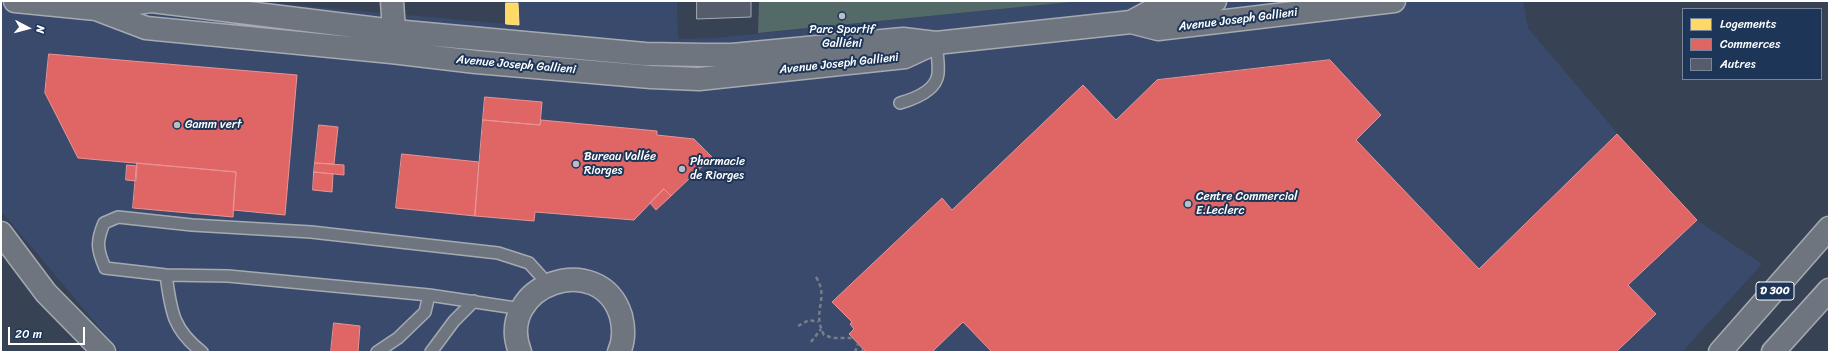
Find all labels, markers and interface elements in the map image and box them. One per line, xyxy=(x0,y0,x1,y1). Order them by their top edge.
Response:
street label: Avenue Joseph Gallieni xyxy=(1178,6,1298,34)
north arrow xyxy=(8,8,48,48)
legend xyxy=(1682,8,1822,80)
marker: Parc Sportif Galliéni xyxy=(837,11,847,21)
text: Logements xyxy=(1720,13,1776,35)
place label: Parc Sportif Galliéni xyxy=(809,23,875,51)
text: N xyxy=(31,25,50,34)
text: Commerces xyxy=(1720,33,1780,55)
street label: Avenue Joseph Gallieni xyxy=(779,51,899,77)
street label: Avenue Joseph Gallieni xyxy=(456,53,576,77)
text: Autres xyxy=(1720,53,1756,75)
place label: Gamm vert xyxy=(185,118,242,132)
marker: Gamm vert xyxy=(172,120,182,130)
place label: Bureau Vallée Riorges xyxy=(584,150,656,178)
place label: Pharmacie de Riorges xyxy=(690,155,745,183)
marker: Bureau Vallée Riorges xyxy=(571,159,581,169)
marker: Pharmacie de Riorges xyxy=(677,164,687,174)
place label: Centre Commercial E.Leclerc xyxy=(1196,190,1297,218)
marker: Centre Commercial E.Leclerc xyxy=(1183,199,1193,209)
road number: D 300 xyxy=(1756,282,1794,300)
scale bar xyxy=(10,319,87,345)
text: 20 m xyxy=(15,323,42,345)

